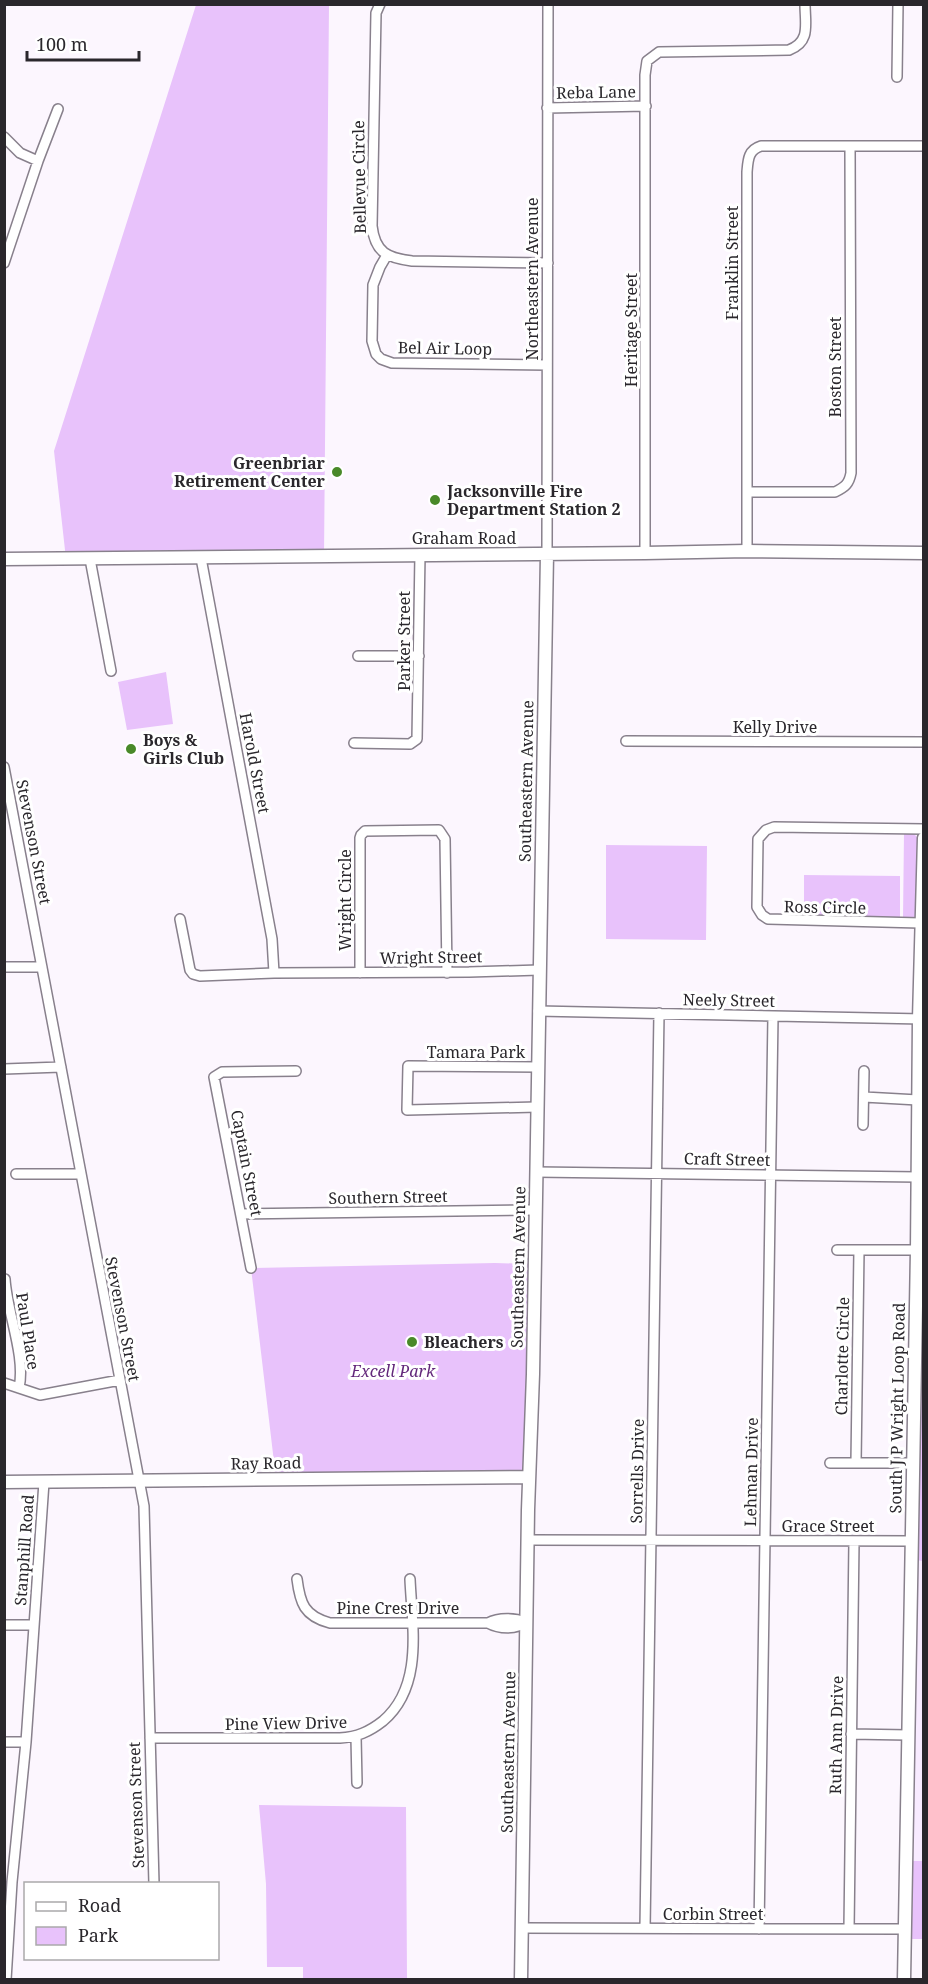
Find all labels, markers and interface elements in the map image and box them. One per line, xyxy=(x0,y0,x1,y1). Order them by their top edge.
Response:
scale bar xyxy=(27,24,140,62)
text: 100 m xyxy=(36,32,88,56)
street label: Reba Lane xyxy=(556,80,636,104)
street label: Bellevue Circle xyxy=(347,120,371,234)
street label: Northeastern Avenue xyxy=(521,198,543,360)
street label: Franklin Street xyxy=(721,205,743,320)
street label: Heritage Street xyxy=(620,272,642,387)
street label: Boston Street xyxy=(824,316,846,417)
street label: Bel Air Loop xyxy=(398,336,492,360)
place label: Greenbriar Retirement Center xyxy=(174,452,326,492)
marker: Greenbriar Retirement Center xyxy=(330,465,344,479)
place label: Jacksonville Fire Department Station 2 xyxy=(446,480,621,520)
marker: Jacksonville Fire Department Station 2 xyxy=(428,493,442,507)
street label: Graham Road xyxy=(412,527,517,549)
street label: Parker Street xyxy=(393,591,415,691)
street label: Southeastern Avenue xyxy=(514,700,538,862)
street label: Harold Street xyxy=(234,711,276,816)
street label: Kelly Drive xyxy=(733,716,817,738)
place label: Boys & Girls Club xyxy=(143,729,224,769)
marker: Boys & Girls Club xyxy=(124,742,138,756)
street label: Stevenson Street xyxy=(11,778,57,907)
street label: Wright Circle xyxy=(334,849,356,951)
street label: Ross Circle xyxy=(784,895,866,919)
street label: Wright Street xyxy=(380,945,483,969)
street label: Neely Street xyxy=(683,988,776,1012)
street label: Tamara Park xyxy=(427,1041,526,1063)
street label: Captain Street xyxy=(226,1108,268,1218)
street label: Craft Street xyxy=(684,1147,771,1171)
street label: Southern Street xyxy=(328,1185,448,1209)
street label: Southeastern Avenue xyxy=(506,1186,530,1348)
street label: Stevenson Street xyxy=(100,1255,146,1384)
street label: Paul Place xyxy=(11,1291,45,1371)
street label: Charlotte Circle xyxy=(830,1297,854,1415)
street label: South J P Wright Loop Road xyxy=(884,1302,910,1514)
place label: Bleachers xyxy=(424,1331,504,1353)
marker: Bleachers xyxy=(405,1335,419,1349)
park label: Excell Park xyxy=(350,1360,436,1382)
street label: Lehman Drive xyxy=(739,1417,763,1527)
street label: Sorrells Drive xyxy=(625,1418,649,1524)
street label: Ray Road xyxy=(230,1451,302,1475)
street label: Stanphill Road xyxy=(9,1493,39,1606)
street label: Grace Street xyxy=(782,1515,875,1537)
street label: Pine Crest Drive xyxy=(337,1597,459,1619)
street label: Southeastern Avenue xyxy=(496,1671,520,1833)
street label: Ruth Ann Drive xyxy=(824,1675,848,1795)
street label: Pine View Drive xyxy=(225,1711,347,1735)
street label: Stevenson Street xyxy=(123,1741,149,1869)
legend xyxy=(24,1882,219,1960)
text: Road xyxy=(78,1893,121,1917)
street label: Corbin Street xyxy=(663,1903,764,1925)
text: Park xyxy=(78,1923,118,1947)

